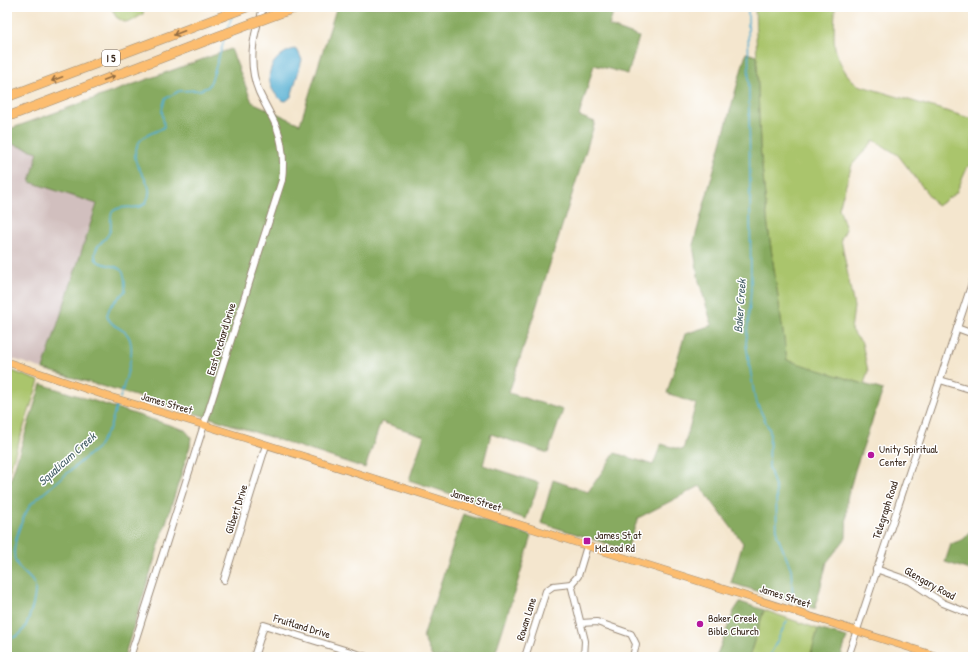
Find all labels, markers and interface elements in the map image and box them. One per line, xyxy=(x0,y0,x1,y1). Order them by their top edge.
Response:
one-way arrow xyxy=(173,29,185,37)
road number: I 5 xyxy=(102,50,120,66)
one-way arrow xyxy=(102,73,114,81)
one-way arrow xyxy=(51,75,63,83)
water label: Baker Creek xyxy=(729,278,750,333)
street label: East Orchard Drive xyxy=(203,300,239,377)
street label: James Street xyxy=(140,389,194,417)
water label: Squalicum Creek xyxy=(34,427,100,489)
place label: Unity Spiritual Center xyxy=(879,442,938,469)
marker: Unity Spiritual Center xyxy=(866,450,876,460)
street label: Telegraph Road xyxy=(869,479,901,541)
street label: Gilbert Drive xyxy=(221,482,251,535)
street label: James Street xyxy=(449,486,503,514)
place label: James St at McLeod Rd xyxy=(595,528,642,555)
marker: James St at McLeod Rd xyxy=(582,536,592,546)
street label: Glengary Road xyxy=(902,563,959,603)
street label: James Street xyxy=(758,581,812,611)
street label: Rowan Lane xyxy=(513,595,539,642)
street label: Fruitland Drive xyxy=(271,610,333,641)
place label: Baker Creek Bible Church xyxy=(708,611,759,638)
marker: Baker Creek Bible Church xyxy=(695,619,705,629)

